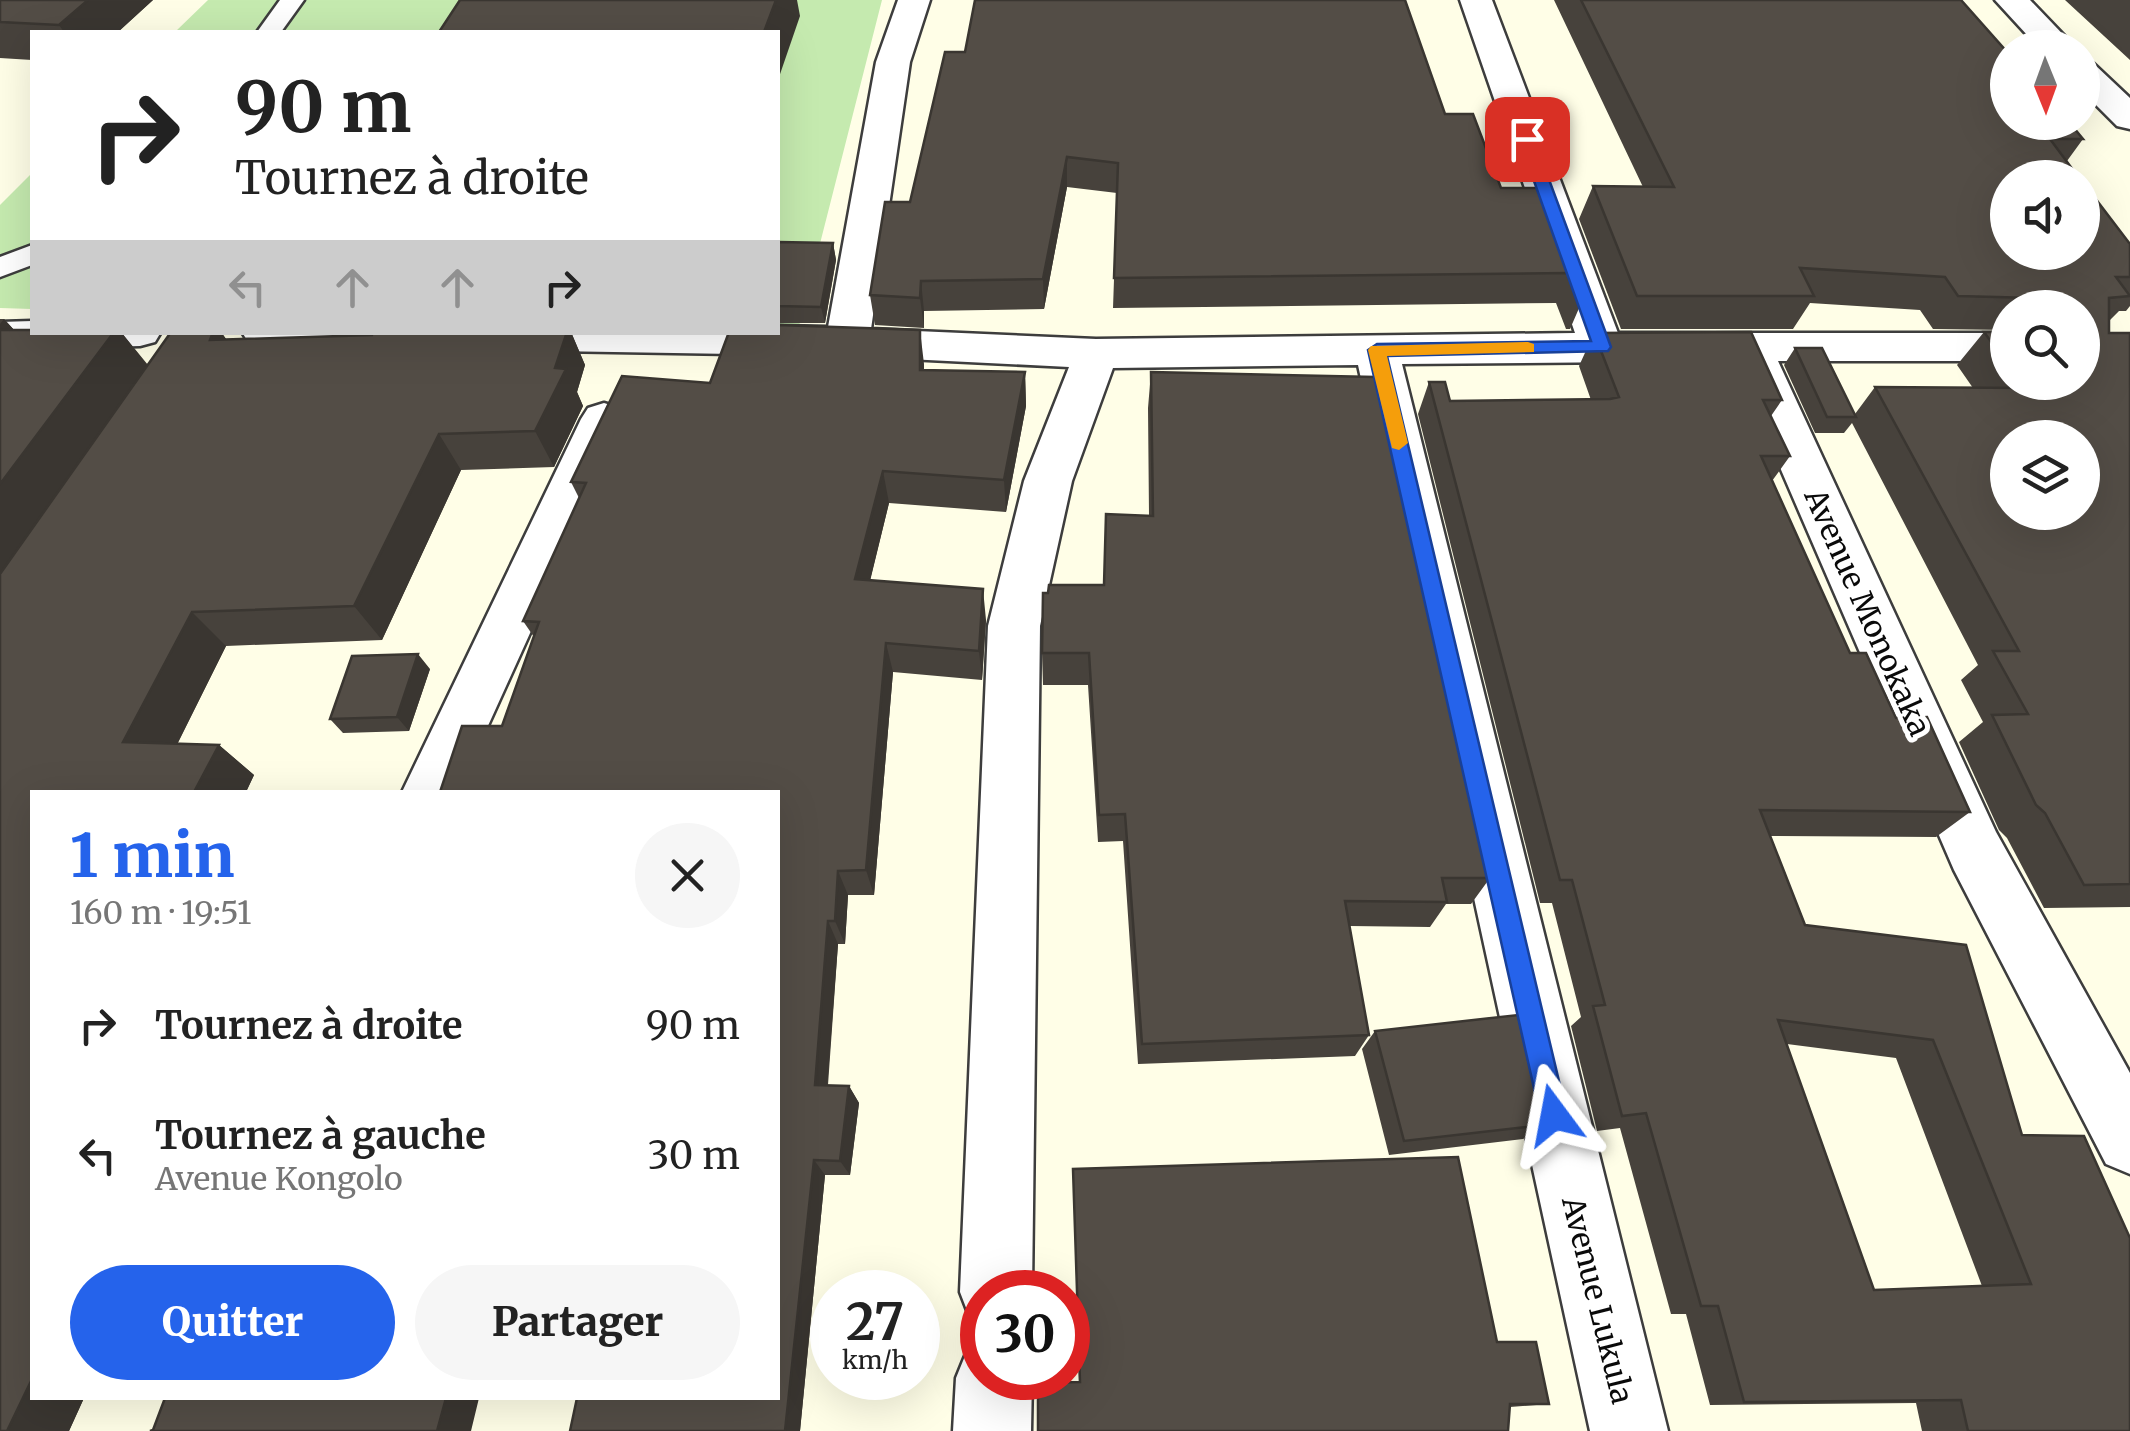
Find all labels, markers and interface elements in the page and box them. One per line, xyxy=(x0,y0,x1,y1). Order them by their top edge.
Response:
north arrow xyxy=(1990,30,2100,140)
map controls xyxy=(1990,30,2100,530)
text: 90 m xyxy=(235,63,412,151)
icon: right xyxy=(70,70,200,200)
pin xyxy=(1485,97,1570,182)
icon: arrive xyxy=(1500,112,1555,167)
text: Tournez à droite xyxy=(235,150,589,206)
button: sound xyxy=(1990,160,2100,270)
icon: left xyxy=(220,260,275,315)
icon: ahead xyxy=(325,260,380,315)
icon: ahead xyxy=(430,260,485,315)
icon: right xyxy=(535,260,590,315)
button: search xyxy=(1990,290,2100,400)
button: layers xyxy=(1990,420,2100,530)
street label: Avenue Monokaka xyxy=(1796,482,1940,741)
text: 1 min xyxy=(70,818,234,893)
button: close xyxy=(635,823,740,928)
text: 160 m · 19:51 xyxy=(70,893,252,933)
icon: right xyxy=(70,998,125,1053)
text: Tournez à droite xyxy=(155,1002,463,1049)
text: 90 m xyxy=(646,1002,740,1049)
position arrow xyxy=(1502,1063,1606,1167)
text: Tournez à gauche xyxy=(155,1112,486,1159)
icon: left xyxy=(70,1128,125,1183)
text: 30 m xyxy=(647,1132,740,1179)
text: Avenue Kongolo xyxy=(155,1159,403,1199)
street label: Avenue Lukula xyxy=(1554,1191,1642,1408)
button: Quitter xyxy=(70,1265,395,1380)
button: Partager xyxy=(415,1265,740,1380)
speed limit sign: 30 xyxy=(960,1270,1090,1400)
text: 27 xyxy=(846,1291,904,1354)
text: km/h xyxy=(842,1344,908,1376)

